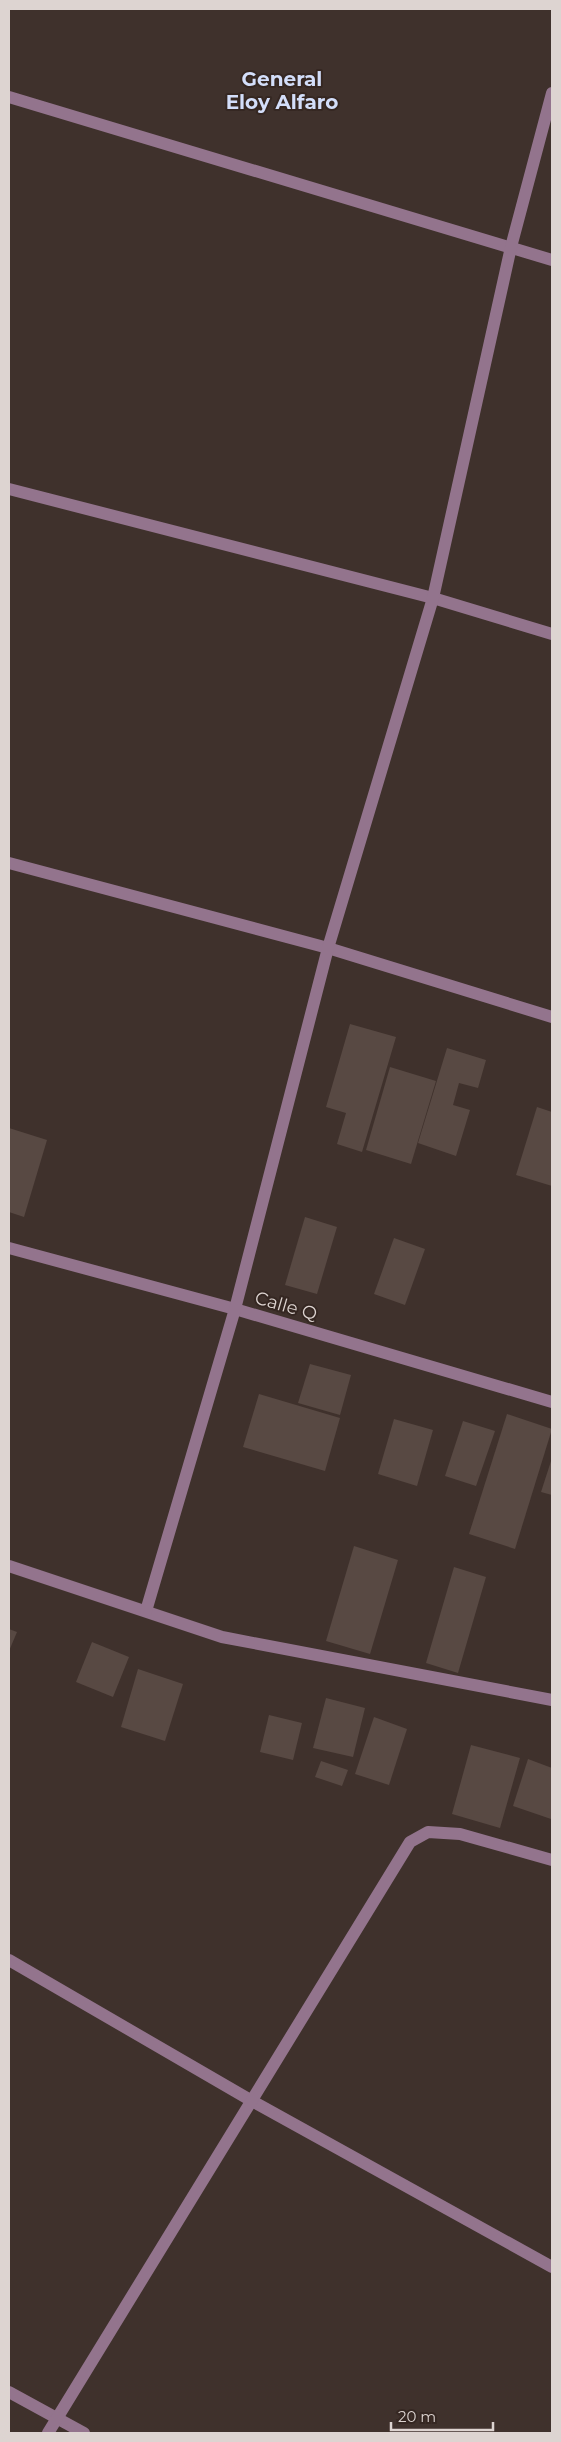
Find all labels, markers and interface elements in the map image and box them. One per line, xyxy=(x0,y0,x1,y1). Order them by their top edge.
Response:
district label: General Eloy Alfaro xyxy=(226,67,338,114)
street label: Calle Q xyxy=(252,1287,320,1325)
scale bar xyxy=(391,2400,494,2432)
text: 20 m xyxy=(398,2407,436,2426)

